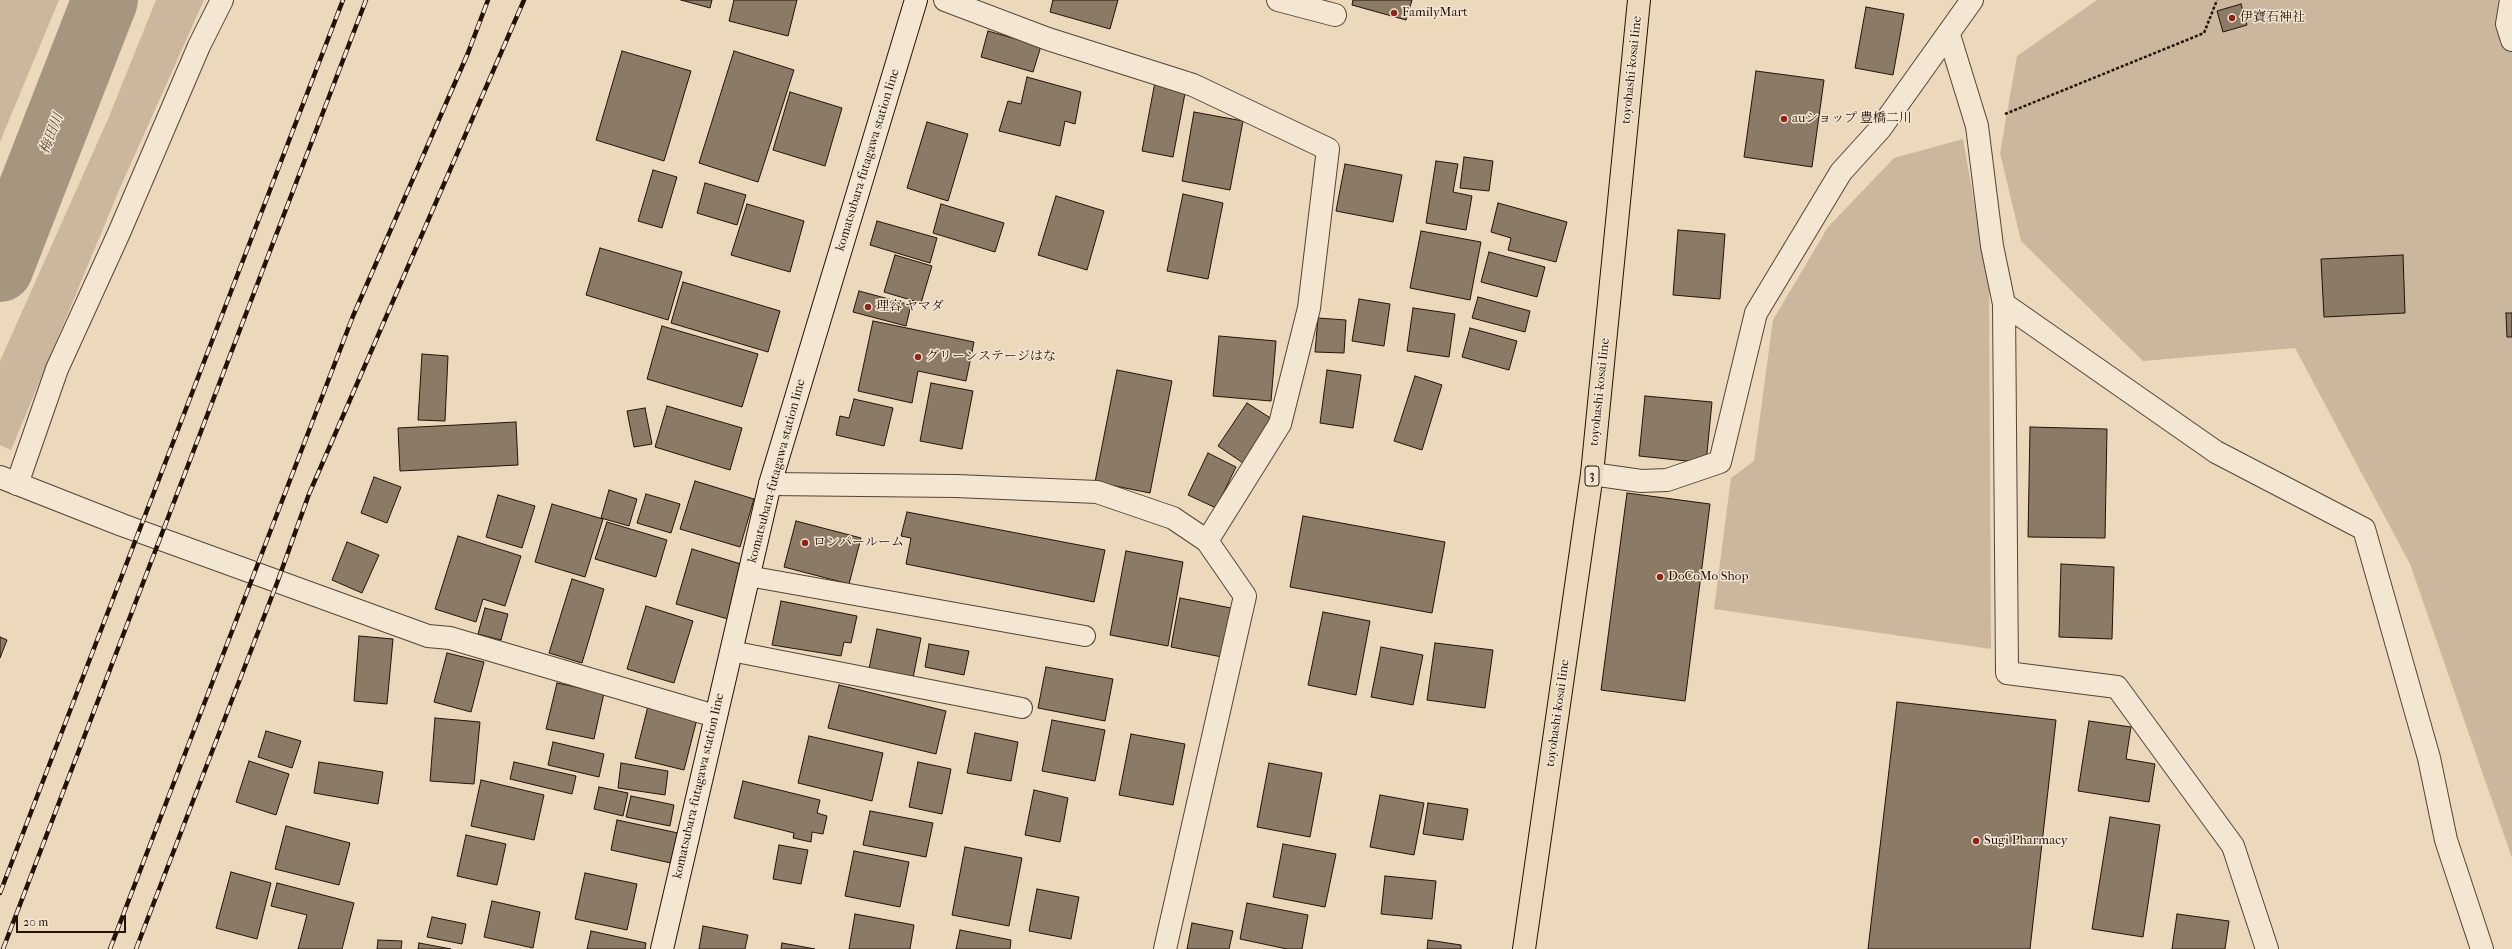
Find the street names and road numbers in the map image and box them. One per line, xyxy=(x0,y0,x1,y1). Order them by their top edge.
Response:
street label: toyohashi-kosai line xyxy=(1619,15,1645,125)
street label: komatsubara-futagawa station line xyxy=(833,67,903,253)
street label: toyohashi-kosai line xyxy=(1587,337,1613,447)
street label: komatsubara-futagawa station line xyxy=(745,377,809,565)
road number: 3 xyxy=(1585,466,1599,486)
street label: toyohashi-kosai line xyxy=(1543,658,1573,768)
street label: komatsubara-futagawa station line xyxy=(670,692,728,880)

